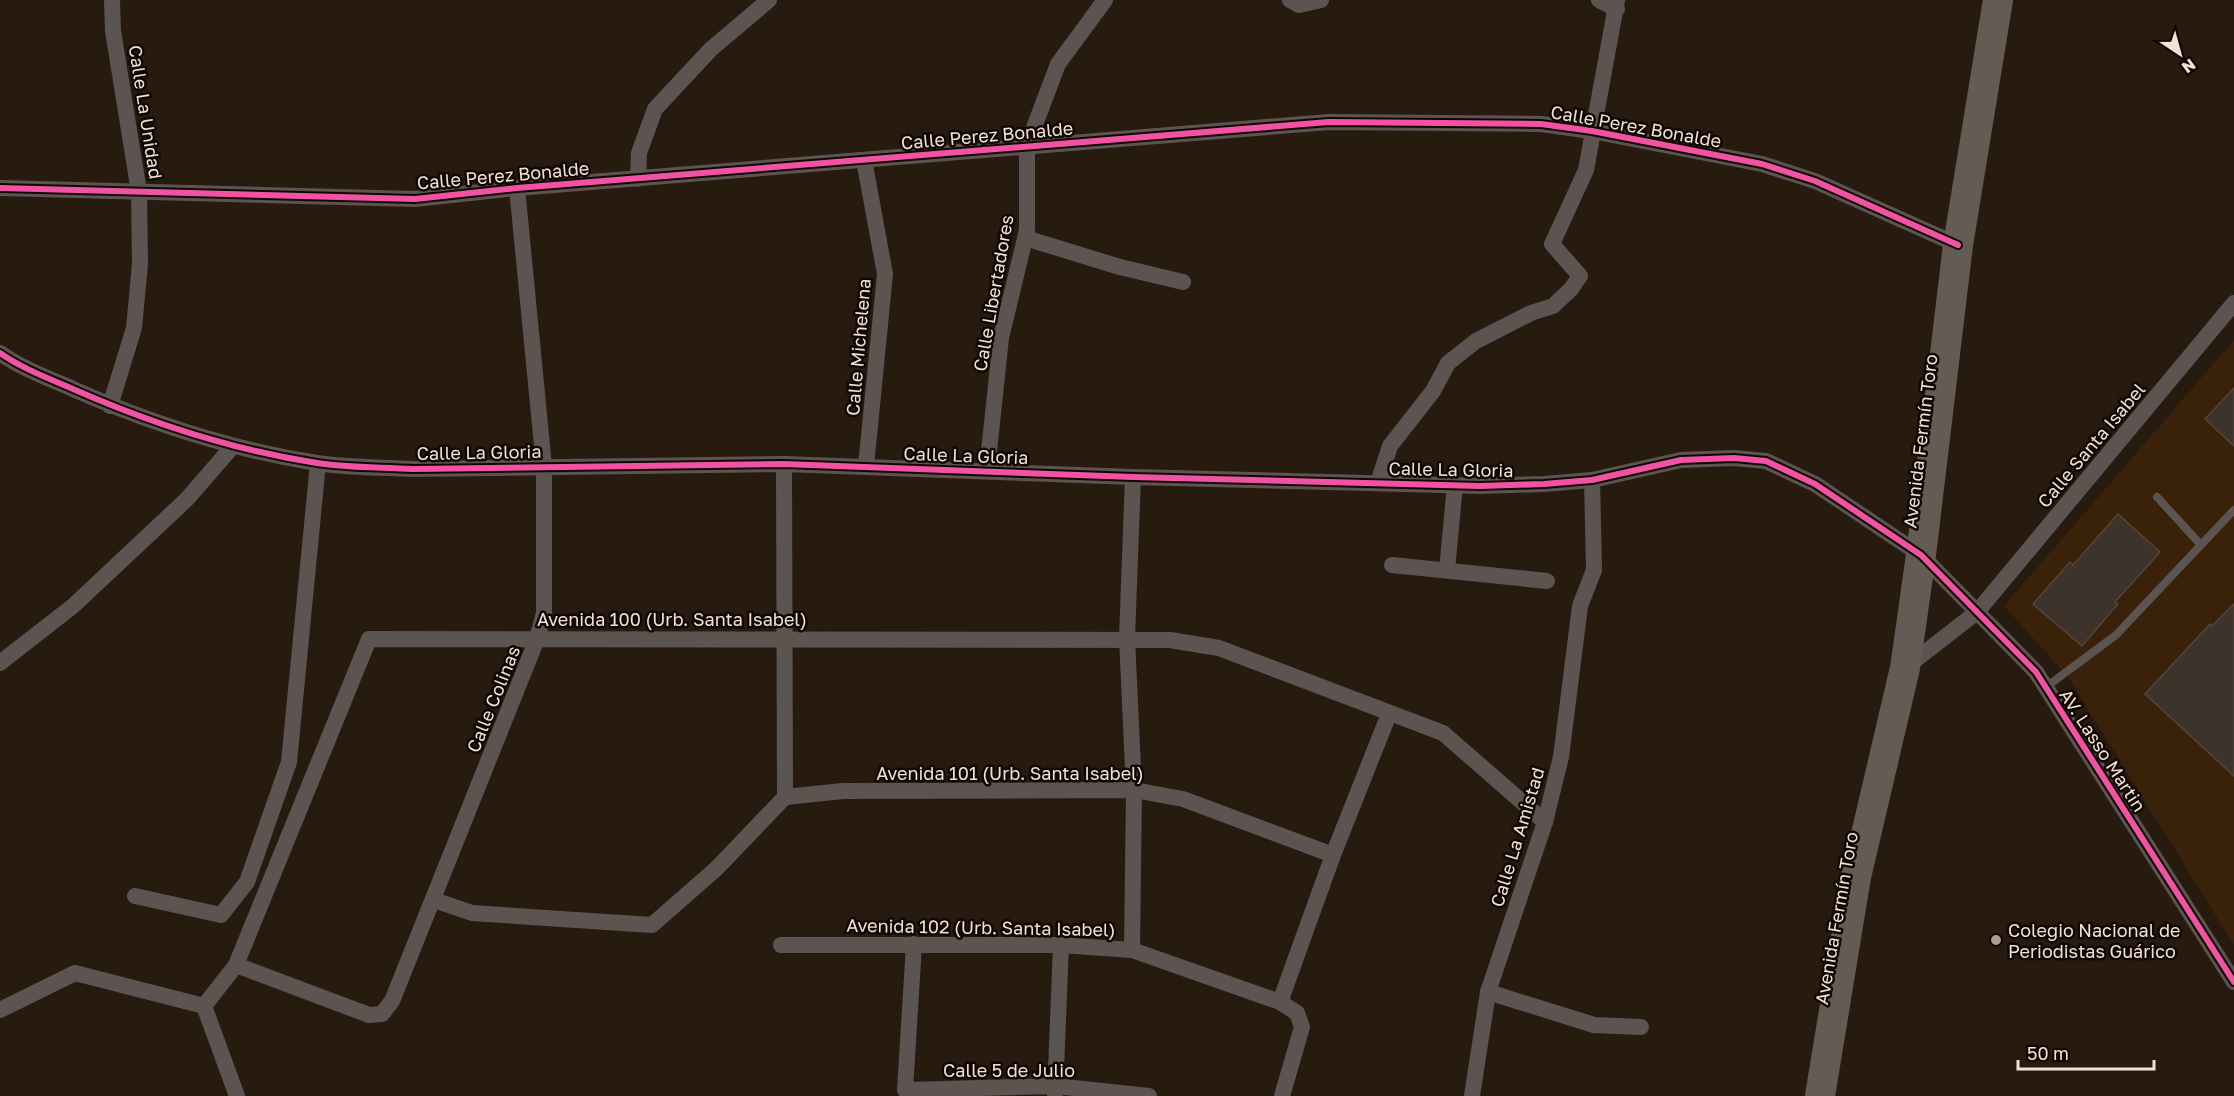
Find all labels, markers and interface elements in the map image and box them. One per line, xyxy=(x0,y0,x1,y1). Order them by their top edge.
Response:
north arrow xyxy=(2150,24,2210,84)
street label: Calle La Unidad xyxy=(125,44,167,180)
text: N xyxy=(2178,54,2200,78)
street label: Calle Perez Bonalde xyxy=(1549,100,1723,152)
street label: Calle Perez Bonalde xyxy=(900,117,1074,153)
street label: Calle Perez Bonalde xyxy=(416,157,590,193)
street label: Calle Libertadores xyxy=(968,213,1018,373)
street label: Calle Michelena xyxy=(841,278,875,416)
street label: Avenida Fermín Toro xyxy=(1898,353,1942,529)
street label: Calle Santa Isabel xyxy=(2033,378,2150,512)
street label: Calle La Gloria xyxy=(416,440,542,464)
street label: Calle La Gloria xyxy=(903,442,1029,468)
street label: Calle La Gloria xyxy=(1388,457,1514,481)
street label: Avenida 100 (Urb. Santa Isabel) xyxy=(537,608,807,630)
street label: Calle Colinas xyxy=(462,642,524,756)
street label: AV. Lasso Martin xyxy=(2055,685,2151,815)
street label: Avenida 101 (Urb. Santa Isabel) xyxy=(876,762,1144,784)
street label: Calle La Amistad xyxy=(1485,765,1549,909)
street label: Avenida Fermín Toro xyxy=(1810,830,1862,1006)
street label: Avenida 102 (Urb. Santa Isabel) xyxy=(846,914,1116,940)
place label: Colegio Nacional de Periodistas Guárico xyxy=(2008,919,2181,962)
marker: Colegio Nacional de Periodistas Guárico xyxy=(1989,933,2003,947)
scale bar xyxy=(2018,1033,2154,1071)
text: 50 m xyxy=(2027,1042,2069,1064)
street label: Calle 5 de Julio xyxy=(943,1059,1075,1081)

